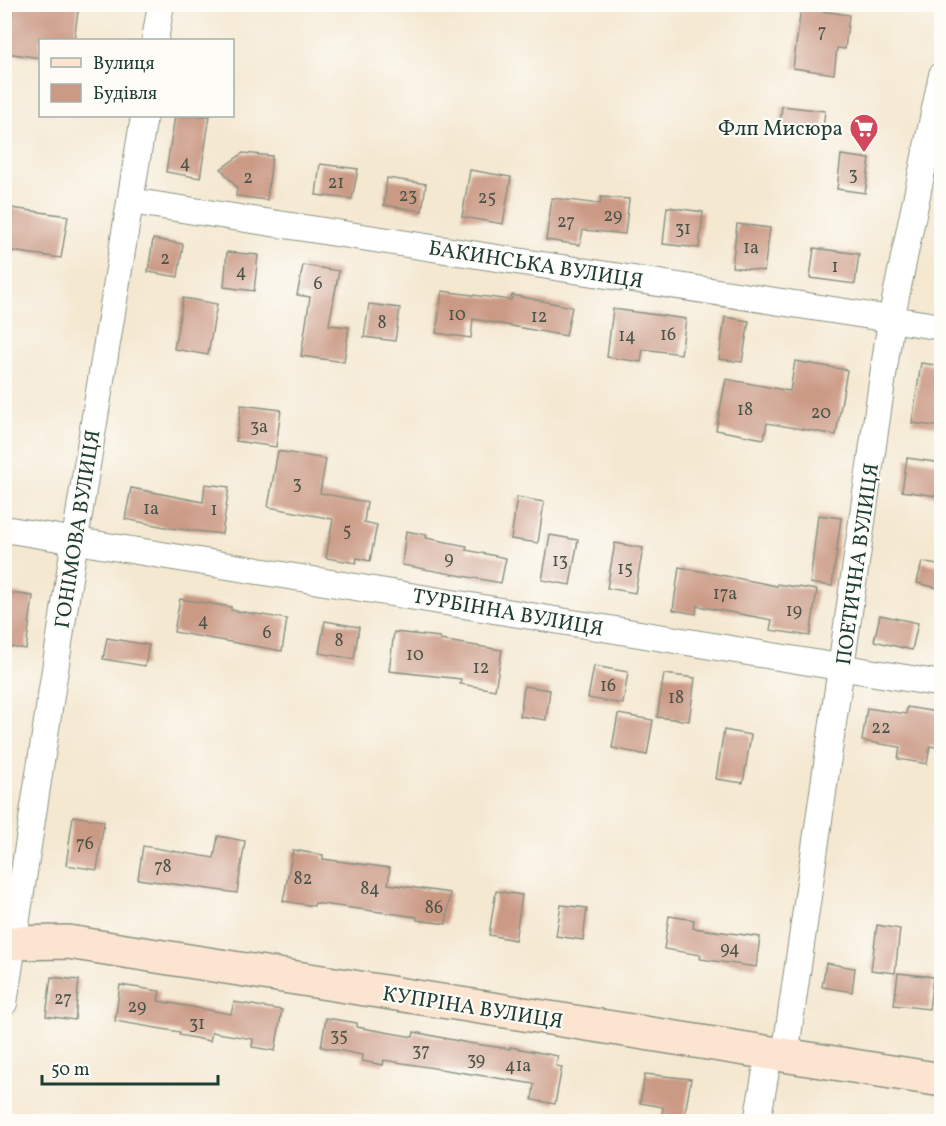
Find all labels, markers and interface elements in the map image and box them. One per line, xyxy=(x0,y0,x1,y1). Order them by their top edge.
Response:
house number: 7 xyxy=(818,20,826,45)
legend xyxy=(39,39,234,117)
text: Вулиця xyxy=(93,52,155,77)
text: Будівля xyxy=(93,82,157,107)
supermarket icon: Флп Мисюра xyxy=(848,112,880,154)
place label: Флп Мисюра xyxy=(718,115,843,144)
house number: 4 xyxy=(180,151,190,176)
house number: 3 xyxy=(848,163,858,188)
house number: 2 xyxy=(243,166,253,191)
house number: 21 xyxy=(328,171,344,196)
house number: 23 xyxy=(399,184,417,209)
house number: 25 xyxy=(478,186,496,211)
house number: 29 xyxy=(604,204,622,229)
house number: 27 xyxy=(557,210,575,235)
house number: 31 xyxy=(675,217,691,242)
street label: БАКИНСЬКА ВУЛИЦЯ xyxy=(426,234,645,297)
house number: 1а xyxy=(743,236,759,261)
house number: 2 xyxy=(160,247,170,272)
house number: 1 xyxy=(832,255,838,280)
house number: 4 xyxy=(236,260,246,285)
house number: 6 xyxy=(313,272,323,297)
house number: 10 xyxy=(448,303,466,328)
house number: 12 xyxy=(531,305,547,330)
house number: 8 xyxy=(377,311,387,336)
house number: 16 xyxy=(660,323,676,348)
house number: 14 xyxy=(618,324,636,349)
house number: 18 xyxy=(737,398,753,423)
house number: 20 xyxy=(811,401,831,426)
house number: 3а xyxy=(250,415,268,440)
street label: ГОНІМОВА ВУЛИЦЯ xyxy=(48,428,109,631)
street label: ПОЕТИЧНА ВУЛИЦЯ xyxy=(830,461,887,667)
house number: 3 xyxy=(292,472,302,497)
house number: 1а xyxy=(143,497,159,522)
house number: 1 xyxy=(211,498,217,523)
house number: 5 xyxy=(343,519,351,544)
house number: 9 xyxy=(444,547,454,572)
house number: 13 xyxy=(552,549,568,574)
house number: 15 xyxy=(617,557,633,582)
street label: ТУРБІННА ВУЛИЦЯ xyxy=(410,582,606,645)
house number: 17а xyxy=(713,582,737,607)
house number: 19 xyxy=(786,599,802,624)
house number: 4 xyxy=(198,609,208,634)
house number: 6 xyxy=(262,621,272,646)
house number: 8 xyxy=(334,629,344,654)
house number: 10 xyxy=(406,643,424,668)
house number: 12 xyxy=(473,656,489,681)
house number: 16 xyxy=(600,674,616,699)
house number: 18 xyxy=(668,686,684,711)
house number: 22 xyxy=(871,716,891,741)
house number: 76 xyxy=(76,832,94,857)
house number: 78 xyxy=(154,855,172,880)
house number: 82 xyxy=(294,867,312,892)
house number: 84 xyxy=(360,877,380,902)
house number: 86 xyxy=(425,896,443,921)
house number: 94 xyxy=(720,937,740,962)
street label: КУПРІНА ВУЛИЦЯ xyxy=(380,980,565,1037)
house number: 27 xyxy=(54,987,72,1012)
house number: 29 xyxy=(128,995,146,1020)
house number: 31 xyxy=(189,1012,205,1037)
house number: 35 xyxy=(330,1024,348,1049)
house number: 37 xyxy=(412,1039,430,1064)
scale bar xyxy=(42,1048,218,1086)
house number: 39 xyxy=(467,1048,485,1073)
house number: 41а xyxy=(505,1054,531,1079)
text: 50 m xyxy=(51,1058,90,1083)

